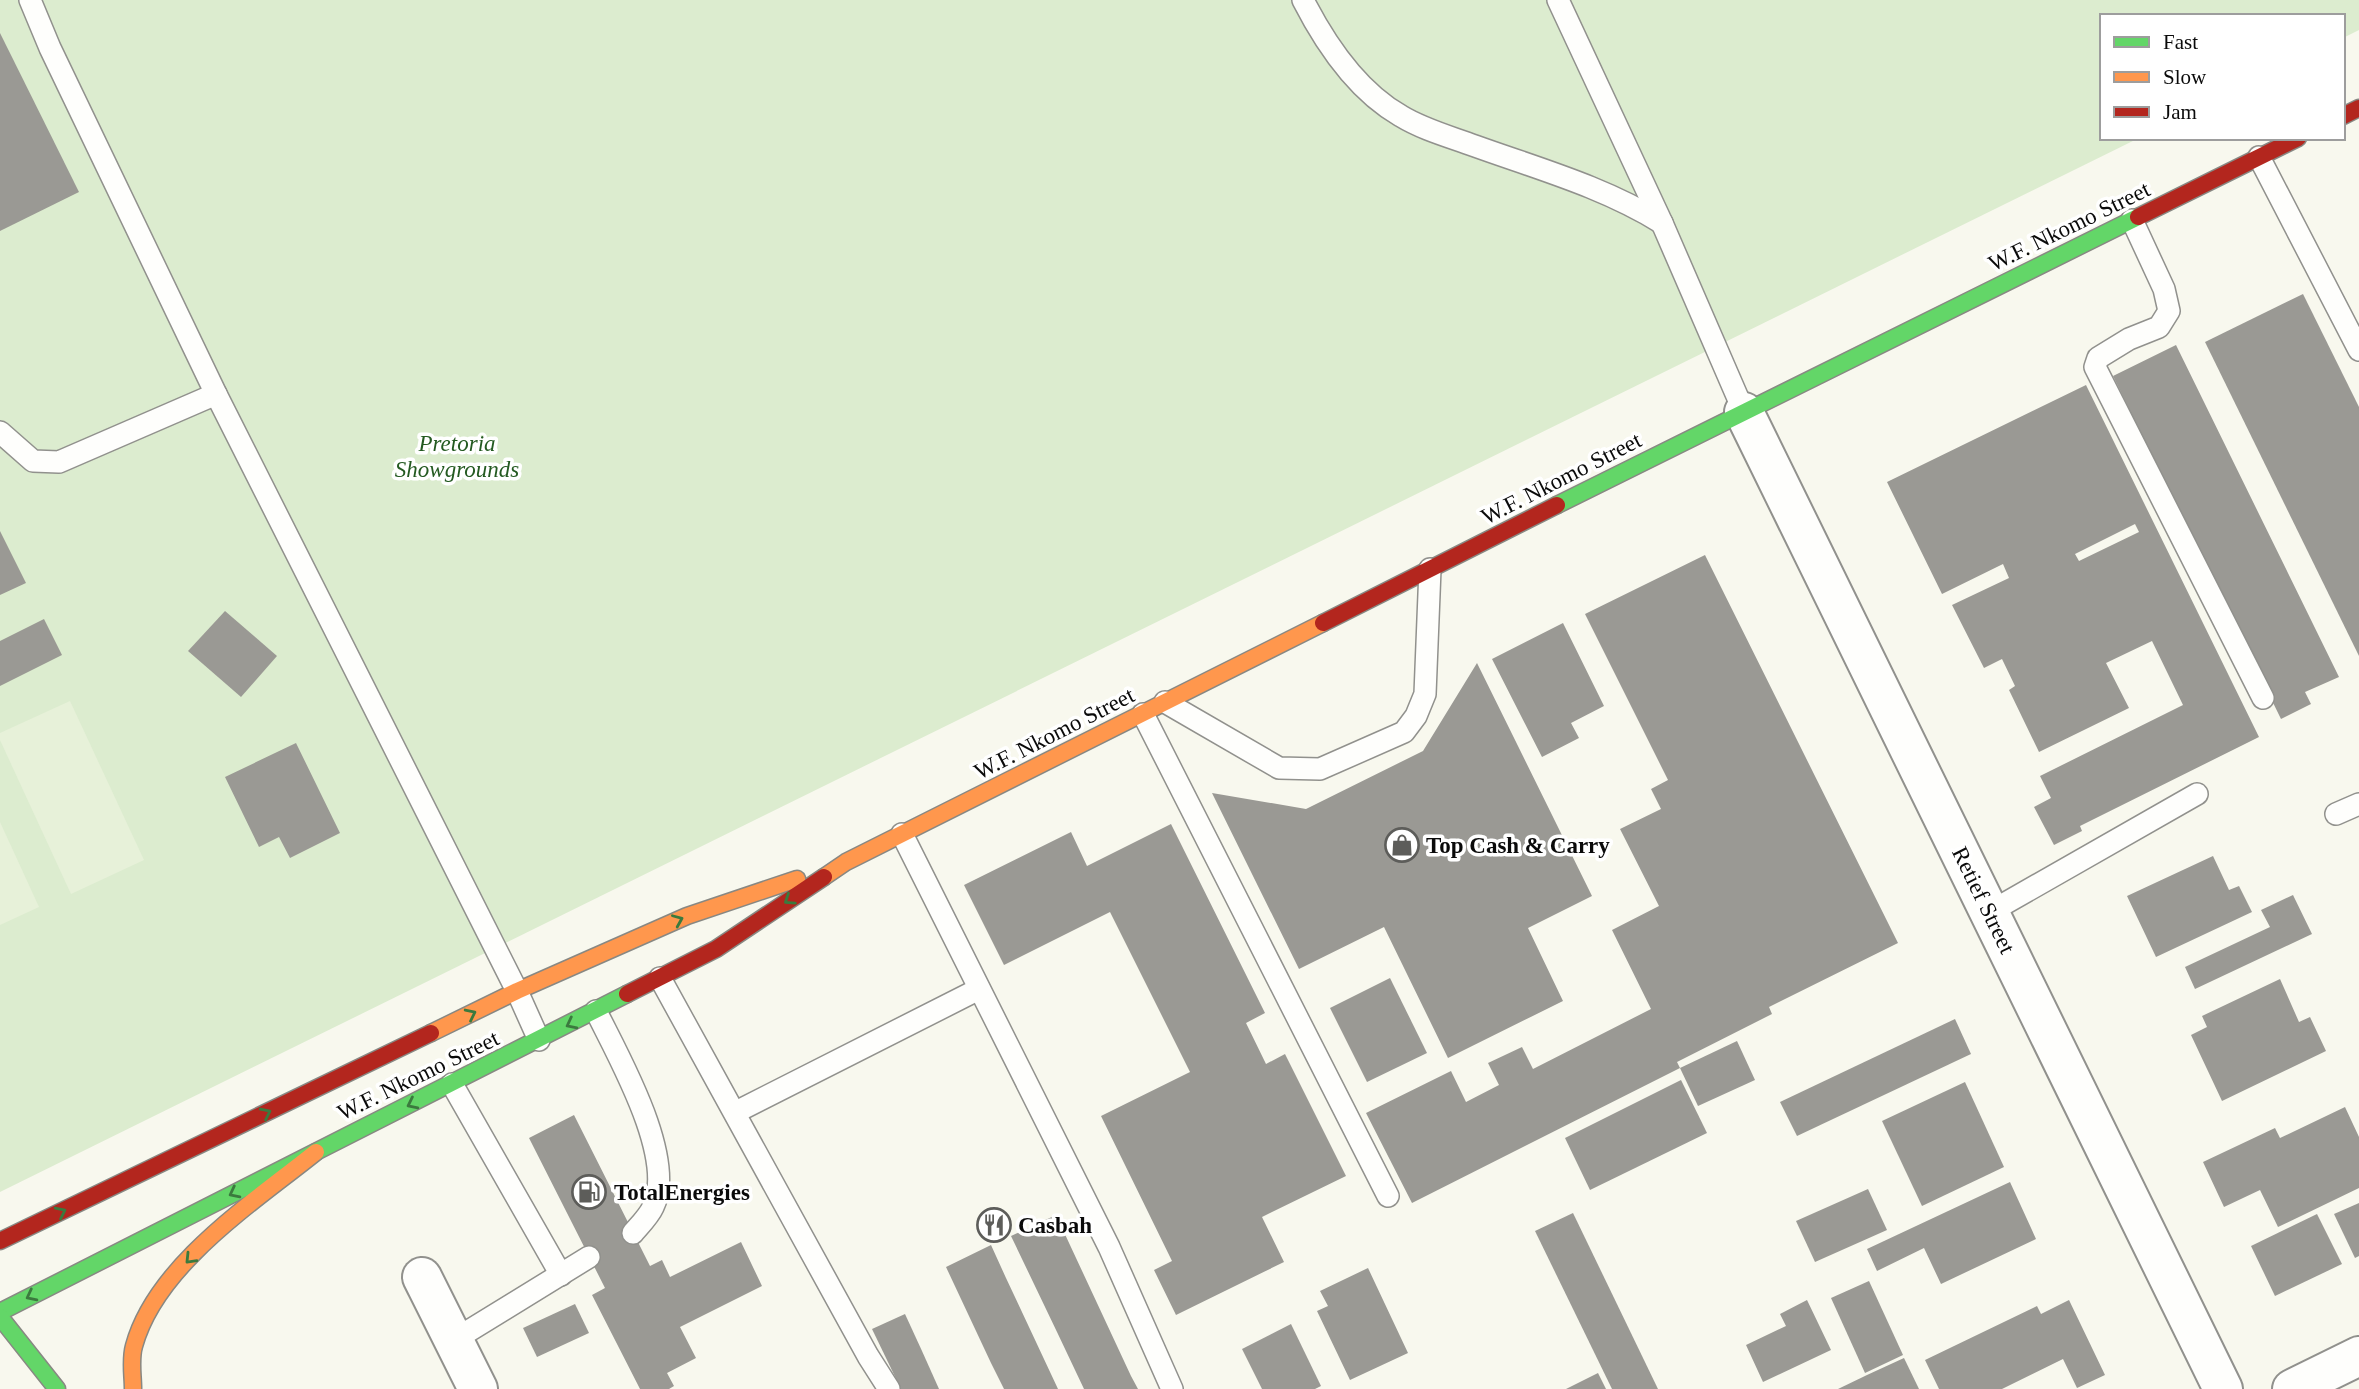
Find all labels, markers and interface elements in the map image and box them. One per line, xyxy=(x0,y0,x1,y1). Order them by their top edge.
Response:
legend xyxy=(2100,14,2345,140)
text: Fast xyxy=(2163,30,2198,54)
text: Slow xyxy=(2163,65,2207,89)
text: Jam xyxy=(2163,100,2197,124)
street label: W.F. Nkomo Street xyxy=(1985,176,2154,276)
street label: W.F. Nkomo Street xyxy=(1477,427,1646,530)
park label: Pretoria Showgrounds xyxy=(395,431,519,482)
street label: W.F. Nkomo Street xyxy=(970,682,1139,785)
shop icon: Top Cash & Carry xyxy=(1383,826,1421,864)
place label: Top Cash & Carry xyxy=(1426,833,1610,858)
street label: Retief Street xyxy=(1947,843,2020,958)
one-way arrow xyxy=(784,892,797,905)
one-way arrow xyxy=(671,914,684,928)
one-way arrow xyxy=(464,1008,476,1022)
one-way arrow xyxy=(566,1016,578,1030)
street label: W.F. Nkomo Street xyxy=(334,1025,503,1125)
one-way arrow xyxy=(407,1095,419,1109)
one-way arrow xyxy=(259,1107,271,1121)
fuel station icon: TotalEnergies xyxy=(570,1173,608,1211)
place label: TotalEnergies xyxy=(614,1180,750,1205)
one-way arrow xyxy=(228,1185,241,1199)
one-way arrow xyxy=(54,1206,66,1220)
restaurant icon: Casbah xyxy=(975,1206,1013,1244)
place label: Casbah xyxy=(1018,1213,1092,1238)
one-way arrow xyxy=(185,1251,198,1264)
one-way arrow xyxy=(26,1288,38,1302)

